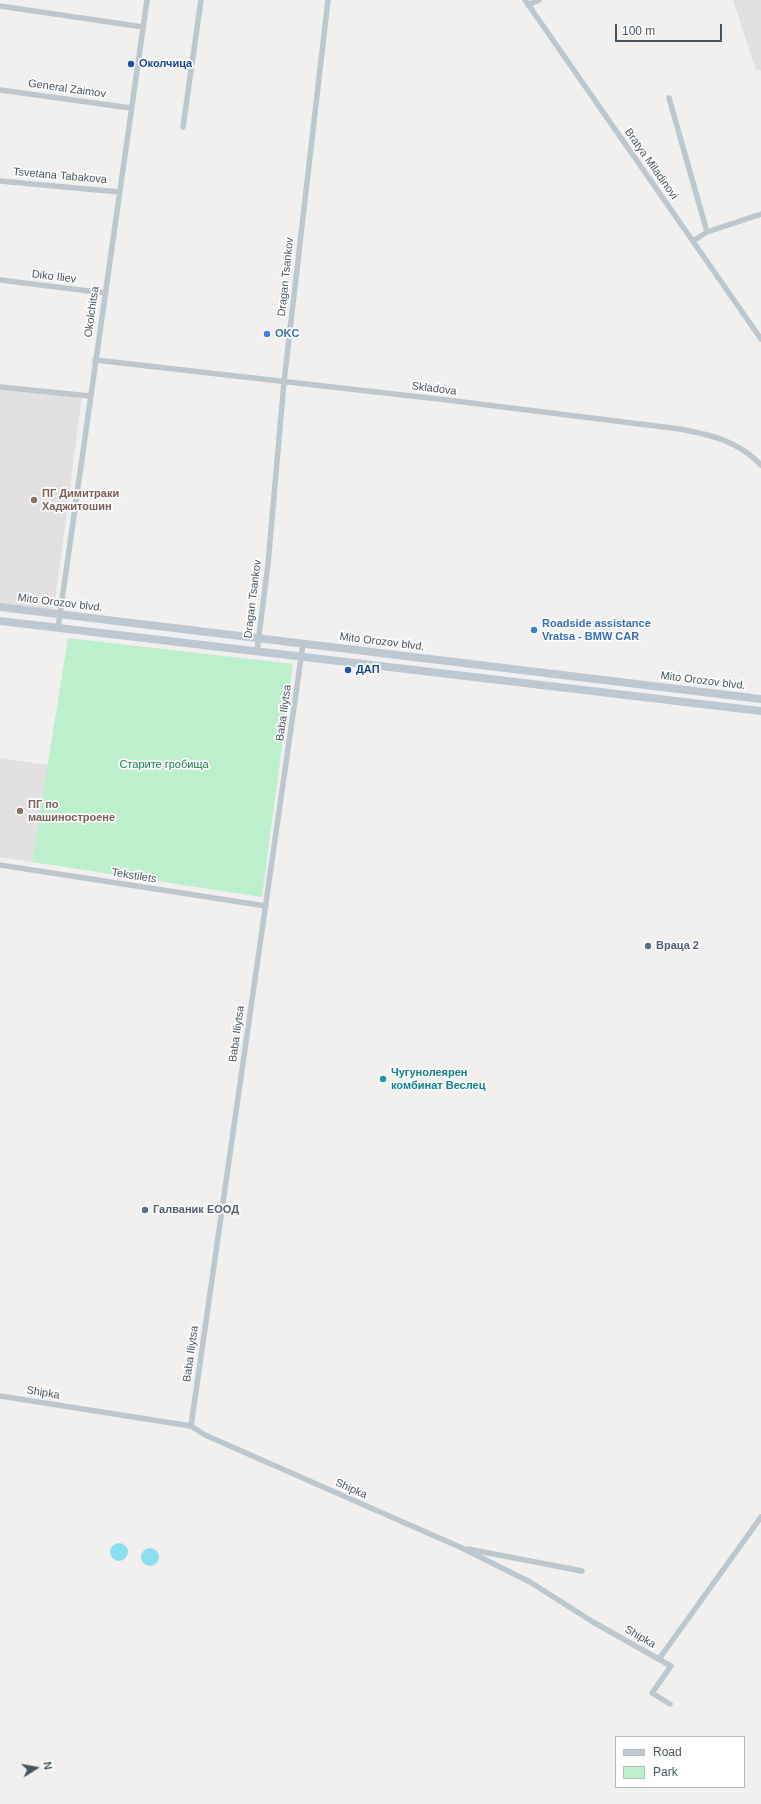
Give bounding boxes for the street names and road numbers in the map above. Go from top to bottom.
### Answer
street label: General Zaimov [27,77,107,101]
street label: Bratya Miladinovi [622,126,680,202]
street label: Tsvetana Tabakova [13,165,107,187]
street label: Dragan Tsankov [275,237,297,317]
street label: Diko Iliev [31,268,77,286]
street label: Okolchitsa [82,286,102,338]
street label: Skladova [411,380,457,398]
street label: Dragan Tsankov [242,559,264,639]
street label: Mito Orozov blvd. [17,591,103,615]
street label: Mito Orozov blvd. [339,630,425,654]
street label: Mito Orozov blvd. [660,669,746,693]
street label: Baba Iliytsa [274,684,294,742]
street label: Tekstilets [111,866,157,886]
street label: Baba Iliytsa [227,1005,247,1063]
street label: Baba Iliytsa [181,1325,201,1383]
street label: Shipka [25,1384,61,1402]
street label: Shipka [333,1476,369,1502]
street label: Shipka [622,1623,658,1651]

